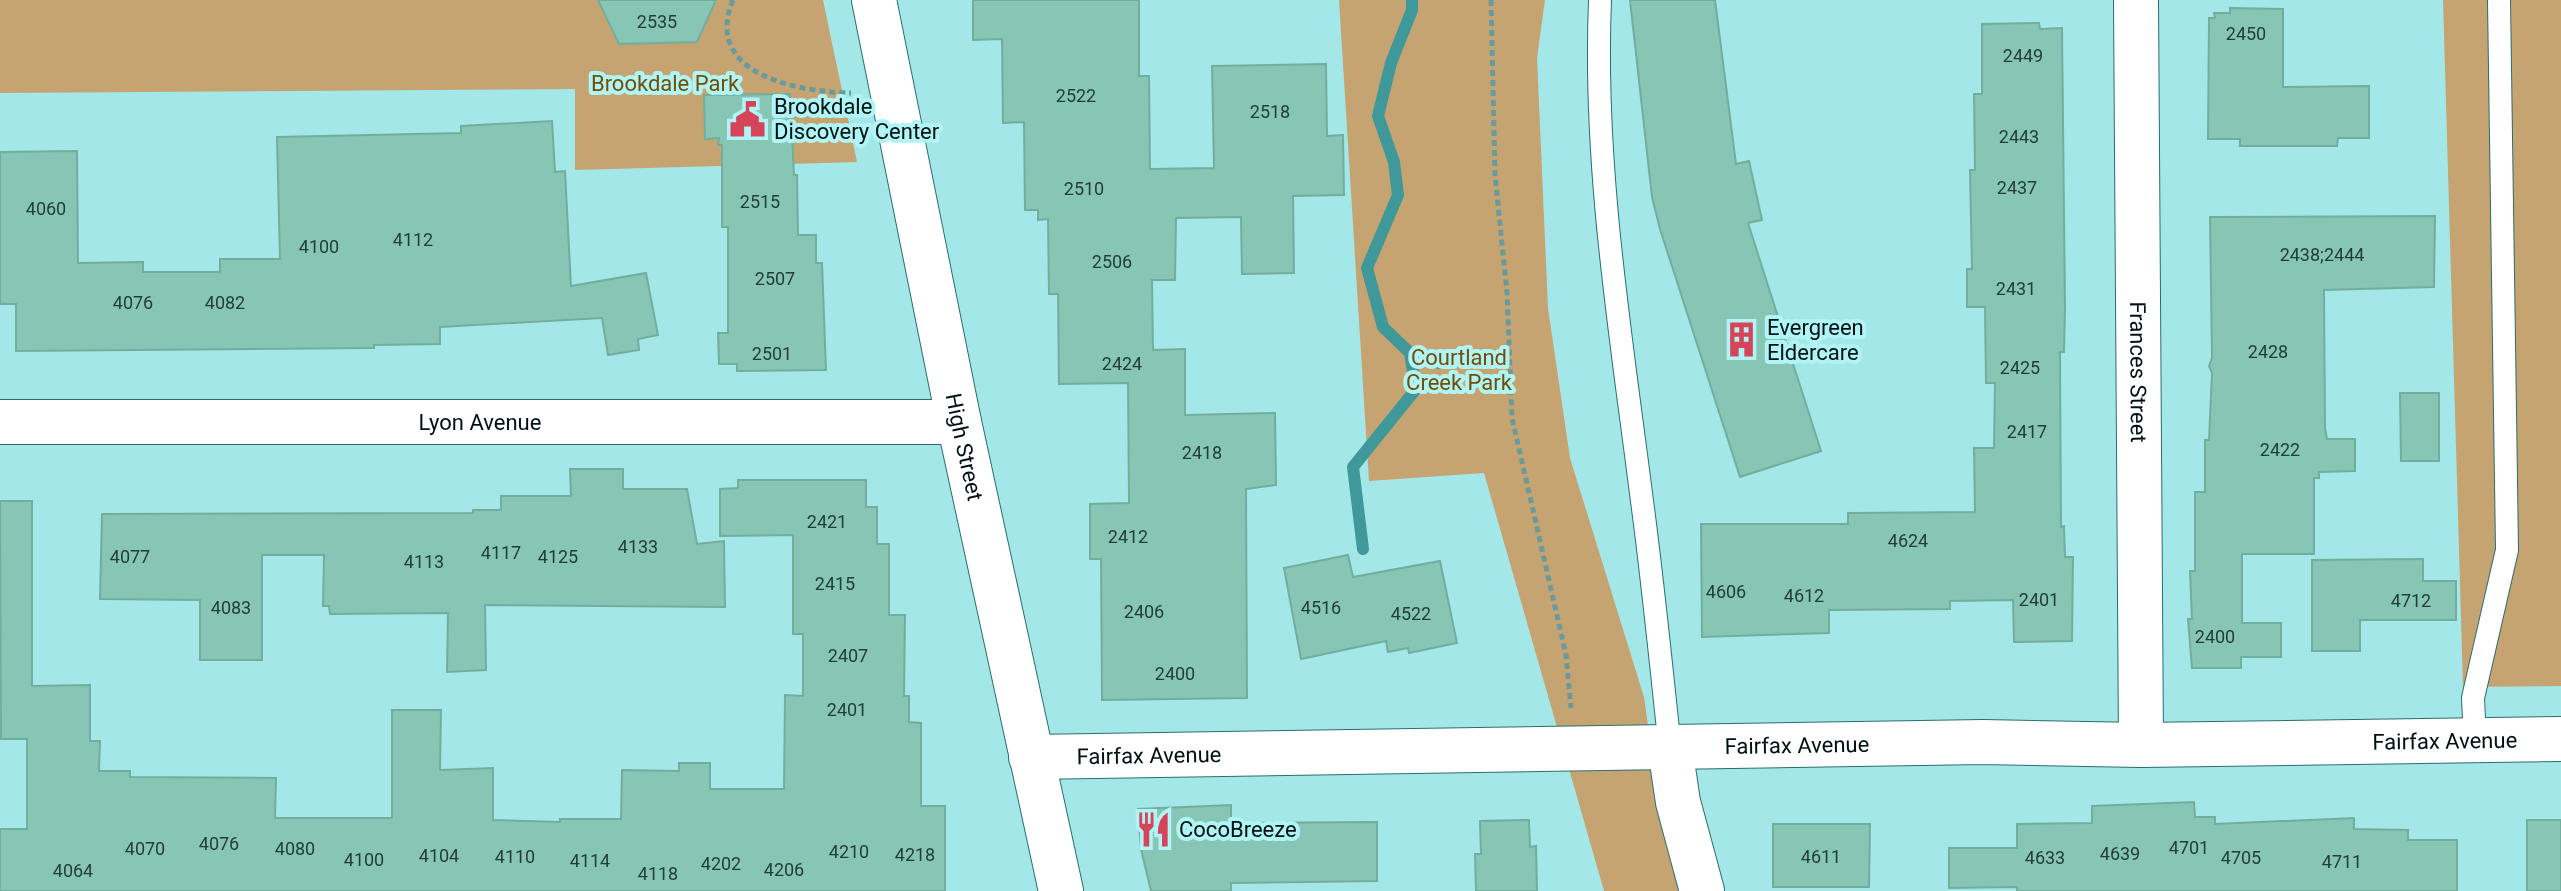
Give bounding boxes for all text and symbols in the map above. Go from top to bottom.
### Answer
house number: 2535 [637,11,677,32]
house number: 2450 [2226,23,2266,44]
house number: 2449 [2003,45,2043,66]
park label: Brookdale Park [591,71,740,96]
house number: 2522 [1056,85,1096,106]
place label: Brookdale Discovery Center [774,94,940,144]
public building icon: Brookdale Discovery Center [729,100,767,138]
house number: 2518 [1250,101,1290,122]
house number: 2443 [1999,126,2039,147]
house number: 2437 [1997,177,2037,198]
house number: 2510 [1064,178,1104,199]
house number: 2515 [740,191,780,212]
house number: 4060 [26,198,66,219]
house number: 4112 [393,229,433,250]
house number: 4100 [299,236,339,257]
house number: 2438;2444 [2280,244,2364,265]
house number: 2506 [1092,251,1132,272]
house number: 2507 [755,268,795,289]
house number: 2431 [1996,278,2036,299]
house number: 4076 [113,292,153,313]
house number: 4082 [205,292,245,313]
street label: Frances Street [2126,301,2151,443]
place label: Evergreen Eldercare [1767,315,1864,365]
building icon: Evergreen Eldercare [1722,321,1760,359]
house number: 2428 [2248,341,2288,362]
house number: 2501 [752,343,792,364]
park label: Courtland Creek Park [1406,345,1513,395]
house number: 2424 [1102,353,1142,374]
house number: 2425 [2000,357,2040,378]
street label: High Street [941,391,988,503]
street label: Lyon Avenue [419,410,541,435]
house number: 2417 [2007,421,2047,442]
house number: 2422 [2260,439,2300,460]
house number: 2418 [1182,442,1222,463]
house number: 2421 [807,511,847,532]
house number: 2412 [1108,526,1148,547]
house number: 4624 [1888,530,1928,551]
house number: 4133 [618,536,658,557]
house number: 4117 [481,542,521,563]
house number: 4077 [110,546,150,567]
house number: 4125 [538,546,578,567]
house number: 4113 [404,551,444,572]
house number: 2415 [815,573,855,594]
house number: 4606 [1706,581,1746,602]
house number: 4612 [1784,585,1824,606]
house number: 2401 [2019,589,2059,610]
house number: 4712 [2391,590,2431,611]
house number: 4083 [211,597,251,618]
house number: 4516 [1301,597,1341,618]
house number: 2406 [1124,601,1164,622]
house number: 4522 [1391,603,1431,624]
house number: 2400 [2195,626,2235,647]
house number: 2407 [828,645,868,666]
house number: 2400 [1155,663,1195,684]
house number: 2401 [827,699,867,720]
street label: Fairfax Avenue [2372,727,2517,754]
street label: Fairfax Avenue [1724,731,1869,759]
street label: Fairfax Avenue [1076,742,1222,769]
restaurant icon: CocoBreeze [1134,810,1172,848]
place label: CocoBreeze [1179,817,1297,842]
house number: 4076 [199,833,239,854]
house number: 4701 [2169,837,2209,858]
house number: 4070 [125,838,165,859]
house number: 4080 [275,838,315,859]
house number: 4210 [829,841,869,862]
house number: 4639 [2100,843,2140,864]
house number: 4218 [895,844,935,865]
house number: 4104 [419,845,459,866]
house number: 4110 [495,846,535,867]
house number: 4611 [1801,846,1841,867]
house number: 4633 [2025,847,2065,868]
house number: 4705 [2221,847,2261,868]
house number: 4100 [344,849,384,870]
house number: 4114 [570,850,610,871]
house number: 4711 [2322,851,2362,872]
house number: 4202 [701,853,741,874]
house number: 4206 [764,859,804,880]
house number: 4064 [53,860,93,881]
house number: 4118 [638,863,678,884]

